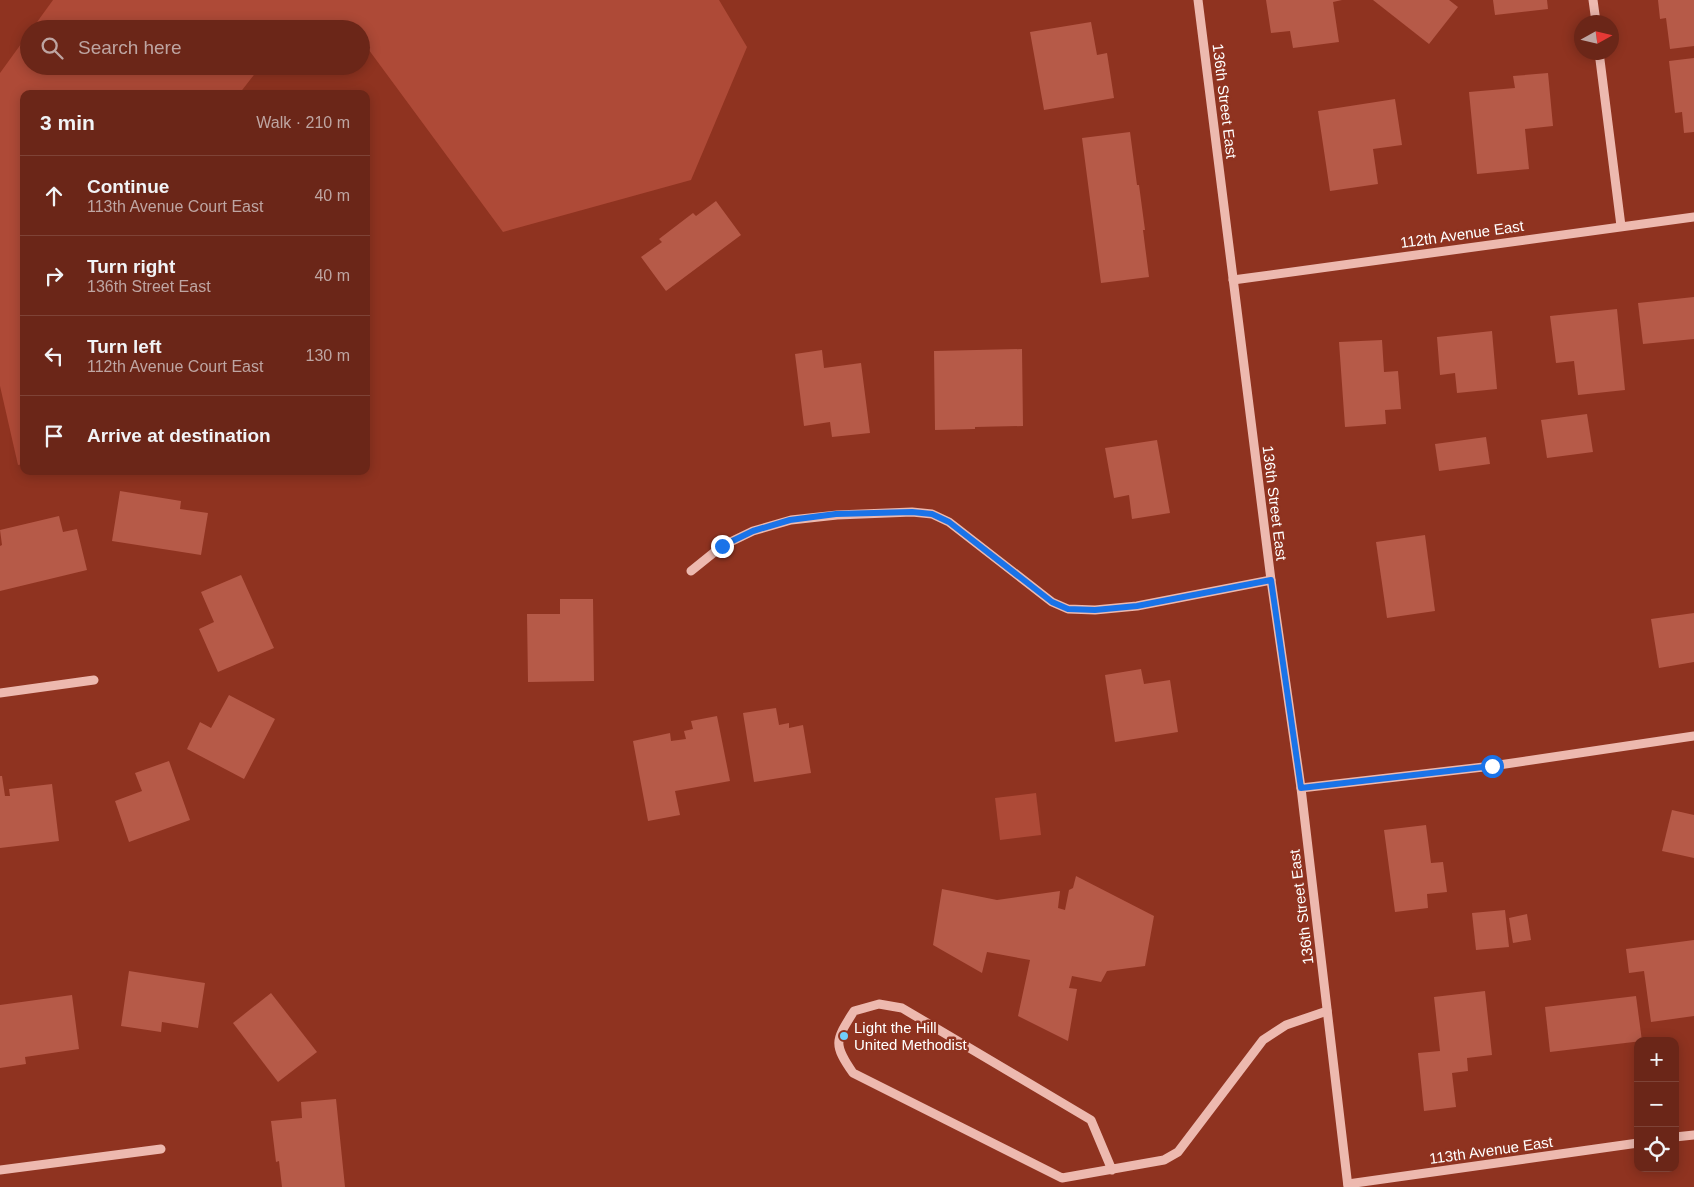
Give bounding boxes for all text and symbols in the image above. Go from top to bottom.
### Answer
north arrow [1574,15,1619,60]
search box [20,20,370,75]
icon: search [38,34,66,62]
text: Search here [78,37,182,58]
street label: 136th Street East [1210,42,1241,160]
text: 3 min [40,111,95,134]
text: Walk · 210 m [256,114,350,131]
text: Continue [87,176,169,197]
icon: ahead [40,182,68,210]
text: 40 m [314,187,350,204]
text: 113th Avenue Court East [87,198,263,215]
street label: 112th Avenue East [1399,217,1526,251]
text: Turn right [87,256,175,277]
icon: right [40,262,68,290]
text: 40 m [314,267,350,284]
text: 136th Street East [87,278,211,295]
text: Turn left [87,336,162,357]
icon: left [40,342,68,370]
text: 130 m [306,347,350,364]
text: 112th Avenue Court East [87,358,263,375]
icon: arrive [40,422,68,450]
text: Arrive at destination [87,425,271,446]
street label: 136th Street East [1260,444,1291,562]
route end [711,535,734,558]
route start [1481,755,1504,778]
street label: 136th Street East [1285,848,1316,966]
place label: Light the Hill United Methodist [854,1019,967,1053]
marker: Light the Hill United Methodist [838,1030,850,1042]
map controls [1634,1037,1679,1172]
button: + [1634,1037,1679,1082]
button: − [1634,1082,1679,1127]
button: locate [1634,1127,1679,1172]
street label: 113th Avenue East [1428,1133,1555,1167]

